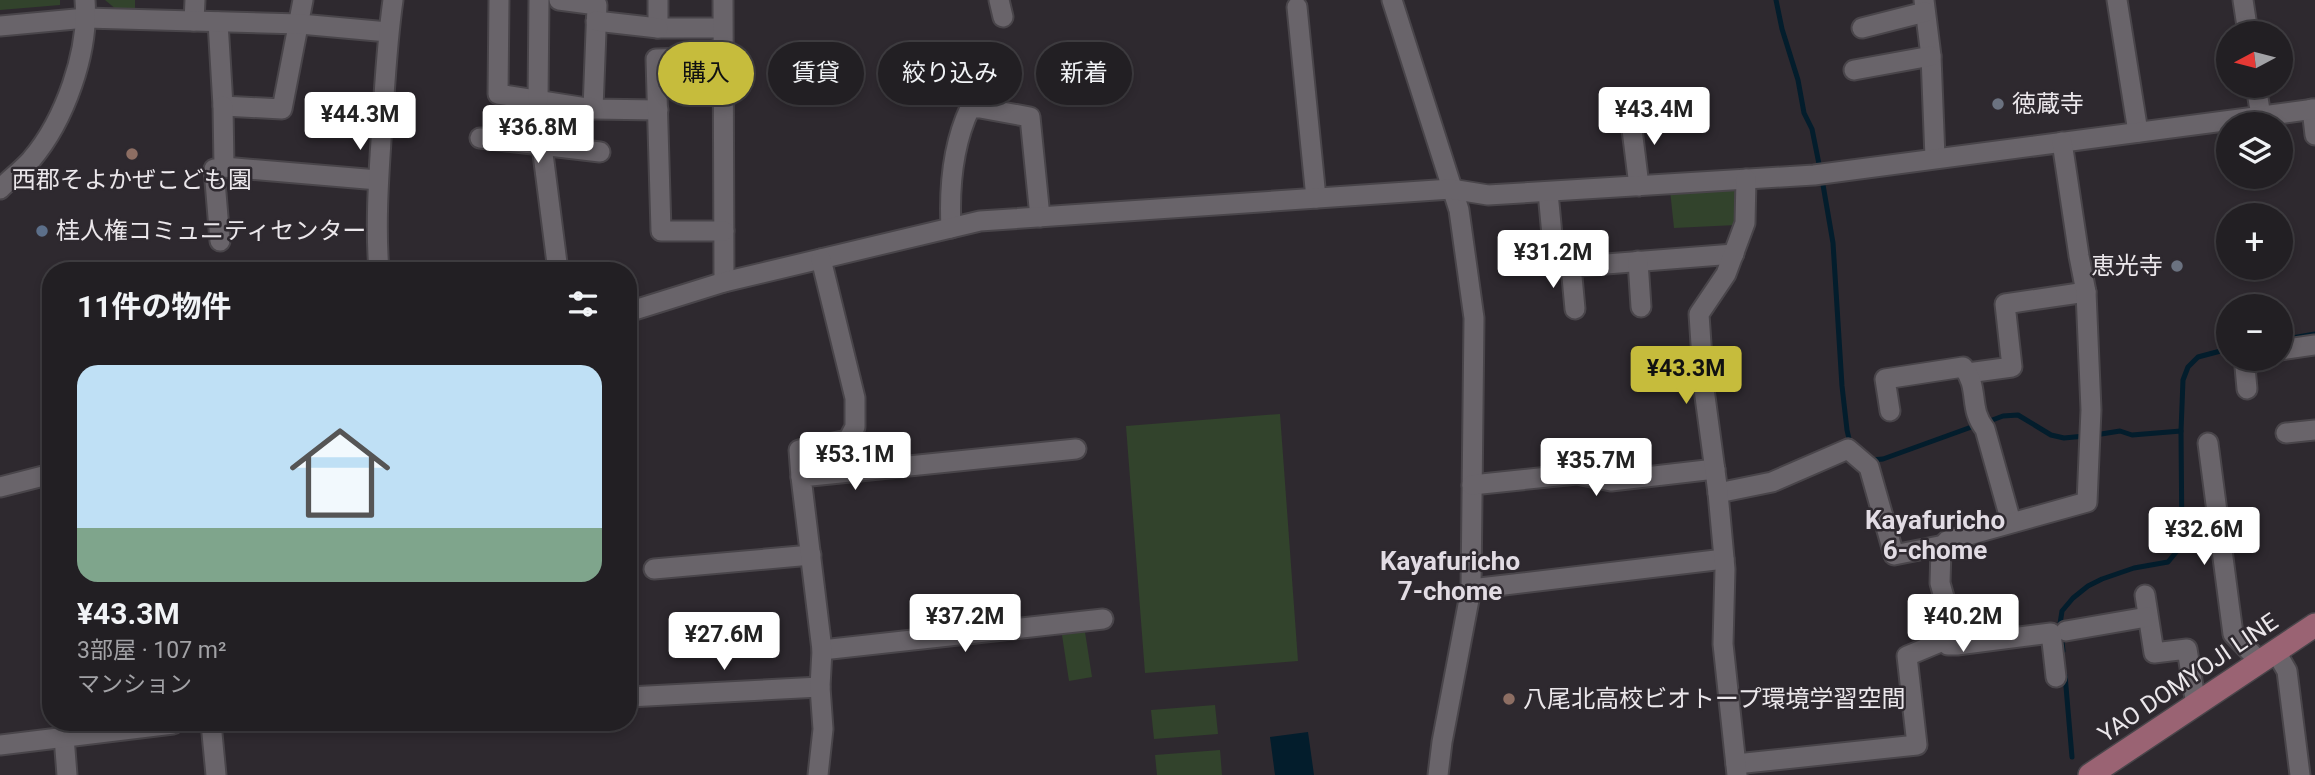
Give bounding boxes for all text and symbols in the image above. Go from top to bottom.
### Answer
north arrow [2216,21,2292,98]
map controls [2216,21,2293,371]
chip: 購入 [658,42,754,105]
chip: 賃貸 [768,42,864,105]
chip: 絞り込み [878,42,1022,105]
chip: 新着 [1036,42,1132,105]
pin: ¥43.4M [1597,88,1711,147]
place label: 徳蔵寺 [2012,90,2084,118]
pin: ¥44.3M [303,92,417,152]
text: ¥43.4M [1615,96,1693,123]
marker: 徳蔵寺 [1990,96,2006,112]
text: ¥44.3M [321,101,399,128]
pin: ¥36.8M [481,106,595,165]
button: layers [2216,112,2293,189]
text: ¥36.8M [499,114,577,141]
marker: 西郡そよかぜこども園 [124,146,140,162]
place label: 西郡そよかぜこども園 [12,166,252,194]
button: + [2216,203,2293,280]
place label: 桂人権コミュニティセンター [56,217,367,245]
marker: 桂人権コミュニティセンター [34,223,50,239]
pin: ¥31.2M [1496,230,1610,290]
text: ¥31.2M [1514,239,1592,266]
place label: 恵光寺 [2091,252,2163,280]
marker: 恵光寺 [2169,258,2185,274]
icon: filters [564,285,602,323]
text: 11件の物件 [77,289,231,324]
button: − [2216,294,2293,371]
pin: ¥43.3M [1629,346,1743,406]
text: ¥43.3M [1647,355,1725,382]
icon: home [277,410,403,536]
pin: ¥53.1M [798,433,912,492]
pin: ¥35.7M [1539,438,1653,498]
text: ¥53.1M [816,441,894,468]
text: ¥35.7M [1557,447,1635,474]
district label: Kayafuricho 6-chome [1865,505,2005,565]
pin: ¥32.6M [2147,508,2261,567]
text: ¥32.6M [2165,516,2243,543]
district label: Kayafuricho 7-chome [1380,546,1520,606]
pin: ¥37.2M [908,594,1022,654]
pin: ¥40.2M [1906,594,2020,654]
text: ¥43.3M [77,596,180,631]
text: ¥37.2M [926,603,1004,630]
text: ¥40.2M [1924,603,2002,630]
street label: YAO DOMYOJI LINE [2093,607,2283,749]
pin: ¥27.6M [667,612,781,672]
text: ¥27.6M [685,621,763,648]
text: 3部屋 · 107 m² [77,637,226,664]
text: マンション [77,671,192,698]
place label: 八尾北高校ビオトープ環境学習空間 [1523,685,1906,713]
marker: 八尾北高校ビオトープ環境学習空間 [1501,691,1517,707]

